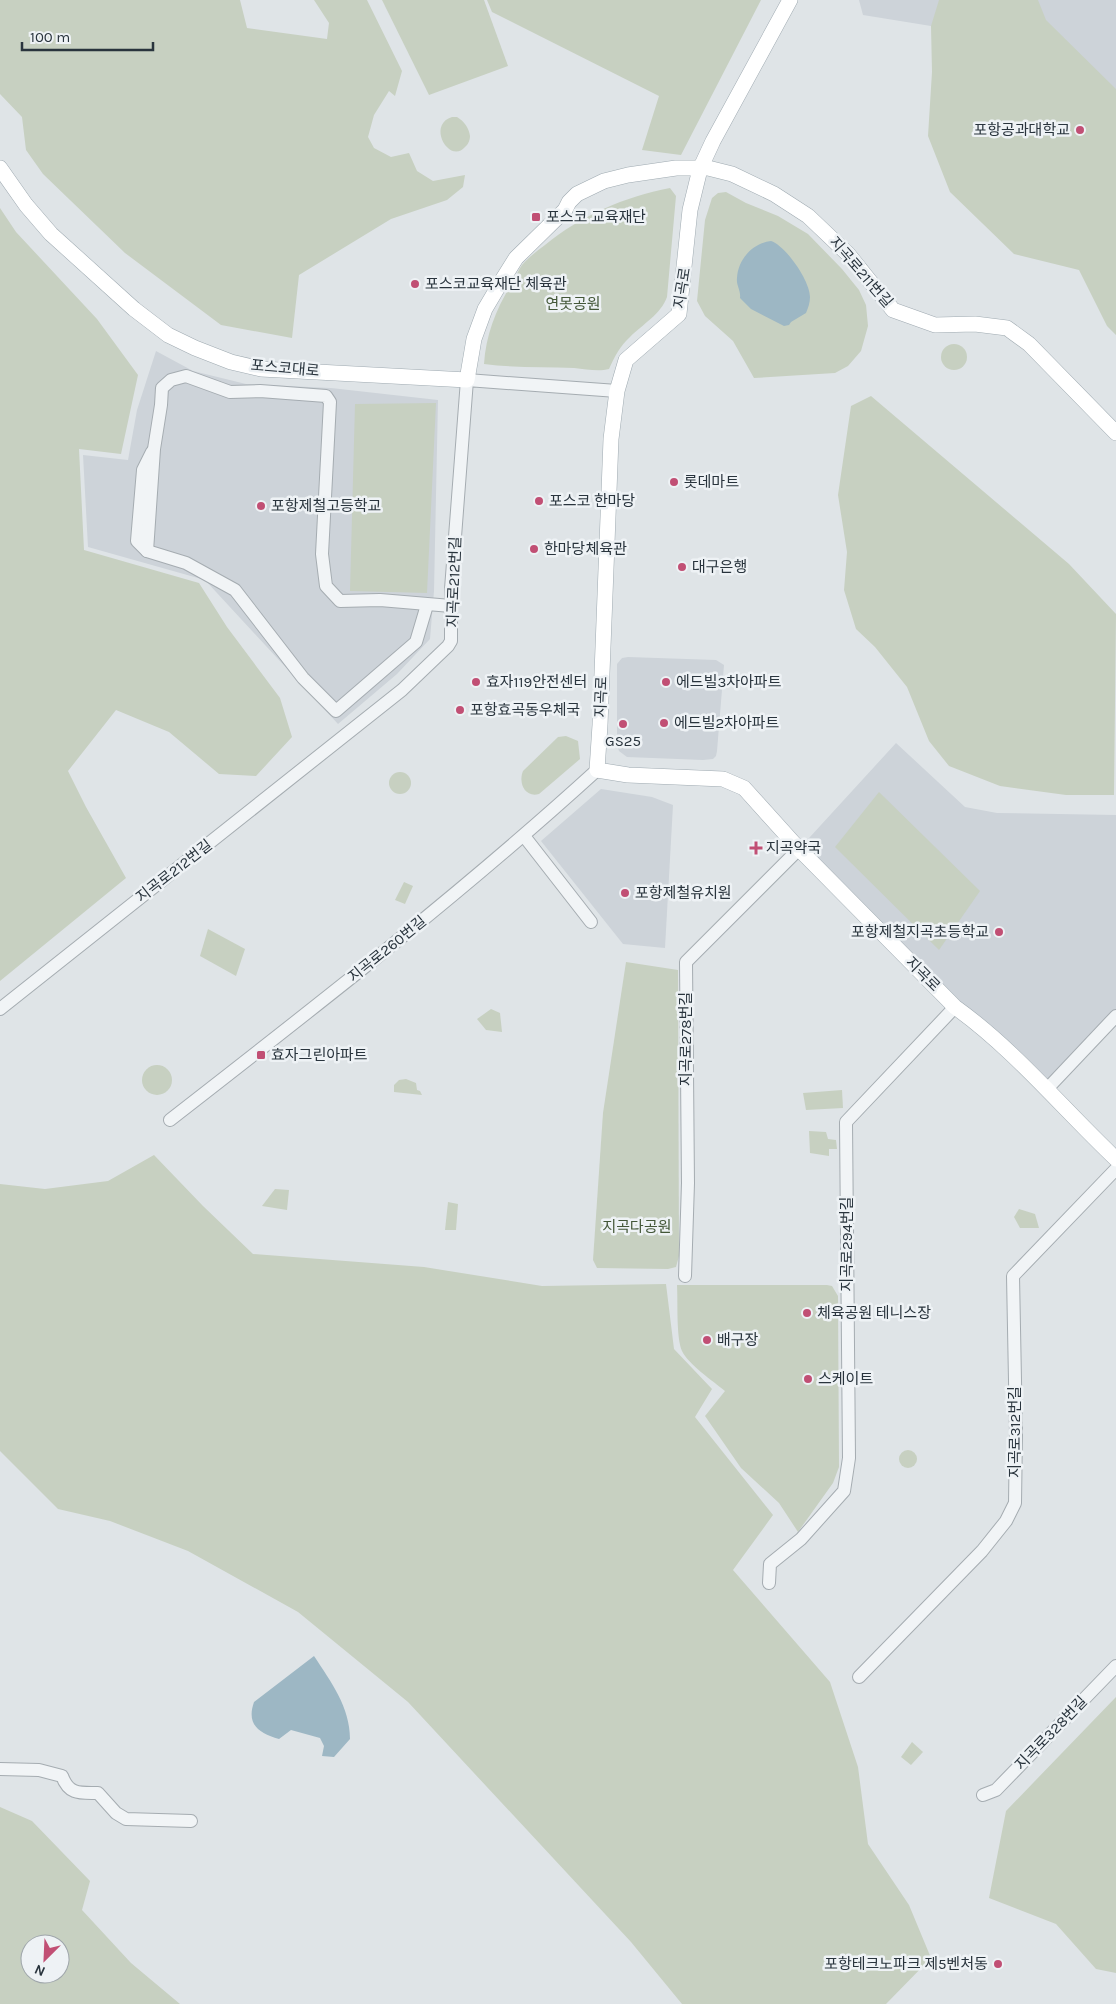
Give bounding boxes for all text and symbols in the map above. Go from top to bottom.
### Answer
scale bar [22,20,154,52]
text: 100 m [30,28,70,46]
place label: 포항공과대학교 [973,121,1070,139]
marker: 포항공과대학교 [1074,124,1086,136]
place label: 포스코 교육재단 [546,208,646,226]
marker: 포스코 교육재단 [530,211,542,223]
street label: 지곡로211번길 [825,233,897,311]
street label: 지곡로 [670,266,694,310]
place label: 포스코교육재단 체육관 [425,275,567,293]
marker: 포스코교육재단 체육관 [409,278,421,290]
park label: 연못공원 [545,295,601,313]
street label: 포스코대로 [250,356,320,380]
place label: 롯데마트 [684,473,739,491]
marker: 롯데마트 [668,476,680,488]
place label: 포스코 한마당 [549,492,636,510]
marker: 포스코 한마당 [533,495,545,507]
place label: 포항제철고등학교 [271,497,381,515]
marker: 포항제철고등학교 [255,500,267,512]
street label: 지곡로212번길 [443,536,465,628]
place label: 한마당체육관 [544,540,627,558]
marker: 한마당체육관 [528,543,540,555]
place label: 대구은행 [692,558,747,576]
marker: 대구은행 [676,561,688,573]
place label: 효자119안전센터 [486,673,587,691]
place label: 에드빌3차아파트 [676,673,782,691]
marker: 효자119안전센터 [470,676,482,688]
street label: 지곡로 [591,676,611,718]
marker: 에드빌3차아파트 [660,676,672,688]
place label: 포항효곡동우체국 [470,701,580,719]
marker: 포항효곡동우체국 [454,704,466,716]
place label: 에드빌2차아파트 [674,714,779,732]
marker: 에드빌2차아파트 [658,717,670,729]
marker: GS25 [617,718,629,730]
place label: GS25 [605,732,641,750]
street label: 지곡로212번길 [132,836,216,906]
place label: 지곡약국 [766,839,821,857]
marker: 지곡약국 [750,842,762,854]
place label: 포항제철유치원 [635,884,732,902]
marker: 포항제철유치원 [619,887,631,899]
street label: 지곡로260번길 [344,912,430,986]
place label: 포항제철지곡초등학교 [851,923,989,941]
marker: 포항제철지곡초등학교 [993,926,1005,938]
street label: 지곡로 [902,953,944,995]
street label: 지곡로278번길 [677,992,695,1086]
place label: 효자그린아파트 [271,1046,368,1064]
marker: 효자그린아파트 [255,1049,267,1061]
street label: 지곡로294번길 [838,1197,856,1291]
park label: 지곡다공원 [602,1218,672,1236]
place label: 체육공원 테니스장 [817,1304,931,1322]
marker: 체육공원 테니스장 [801,1307,813,1319]
place label: 배구장 [717,1331,759,1349]
marker: 배구장 [701,1334,713,1346]
place label: 스케이트 [818,1370,873,1388]
marker: 스케이트 [802,1373,814,1385]
street label: 지곡로312번길 [1006,1386,1024,1478]
street label: 지곡로328번길 [1011,1692,1091,1774]
north arrow [20,1934,70,1984]
place label: 포항테크노파크 제5벤처동 [824,1955,988,1973]
marker: 포항테크노파크 제5벤처동 [992,1958,1004,1970]
text: N [32,1961,48,1980]

